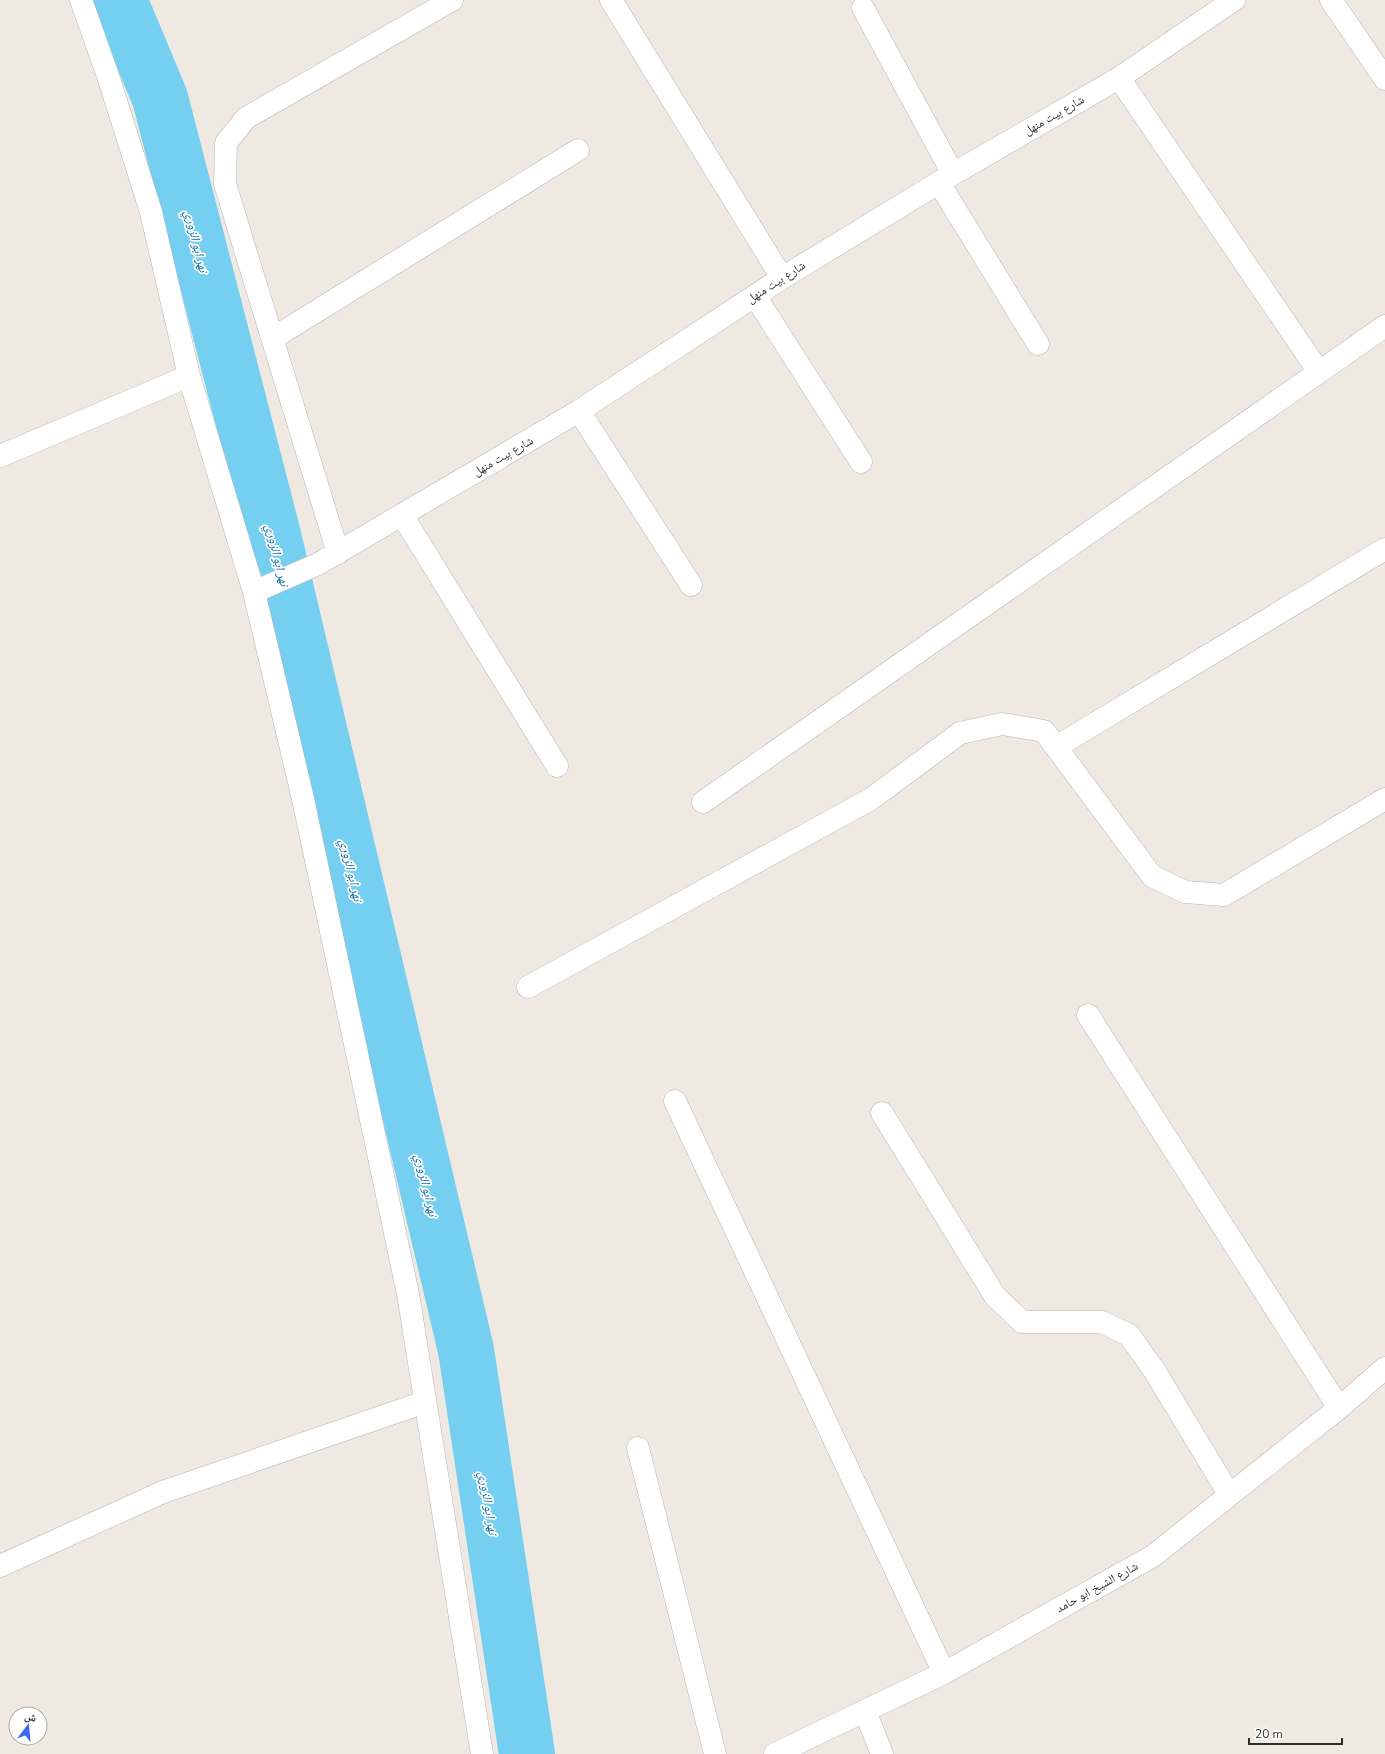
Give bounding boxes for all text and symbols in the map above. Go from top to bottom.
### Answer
street label: شارع بيت منهل [1021,91,1087,139]
water label: نهر ابو الزوري [178,208,213,277]
street label: شارع بيت منهل [744,257,809,307]
street label: شارع بيت منهل [470,432,536,480]
water label: نهر ابو الزوري [259,522,294,591]
water label: نهر ابو الزوري [334,837,367,906]
water label: نهر ابو الزوري [409,1152,442,1221]
water label: نهر ابو الزوري [473,1470,502,1538]
street label: شارع الشيخ ابو حامد [1053,1558,1141,1616]
north arrow [8,1706,48,1746]
text: ش [23,1708,39,1726]
scale bar [1249,1720,1342,1746]
text: 20 m [1255,1726,1283,1742]

